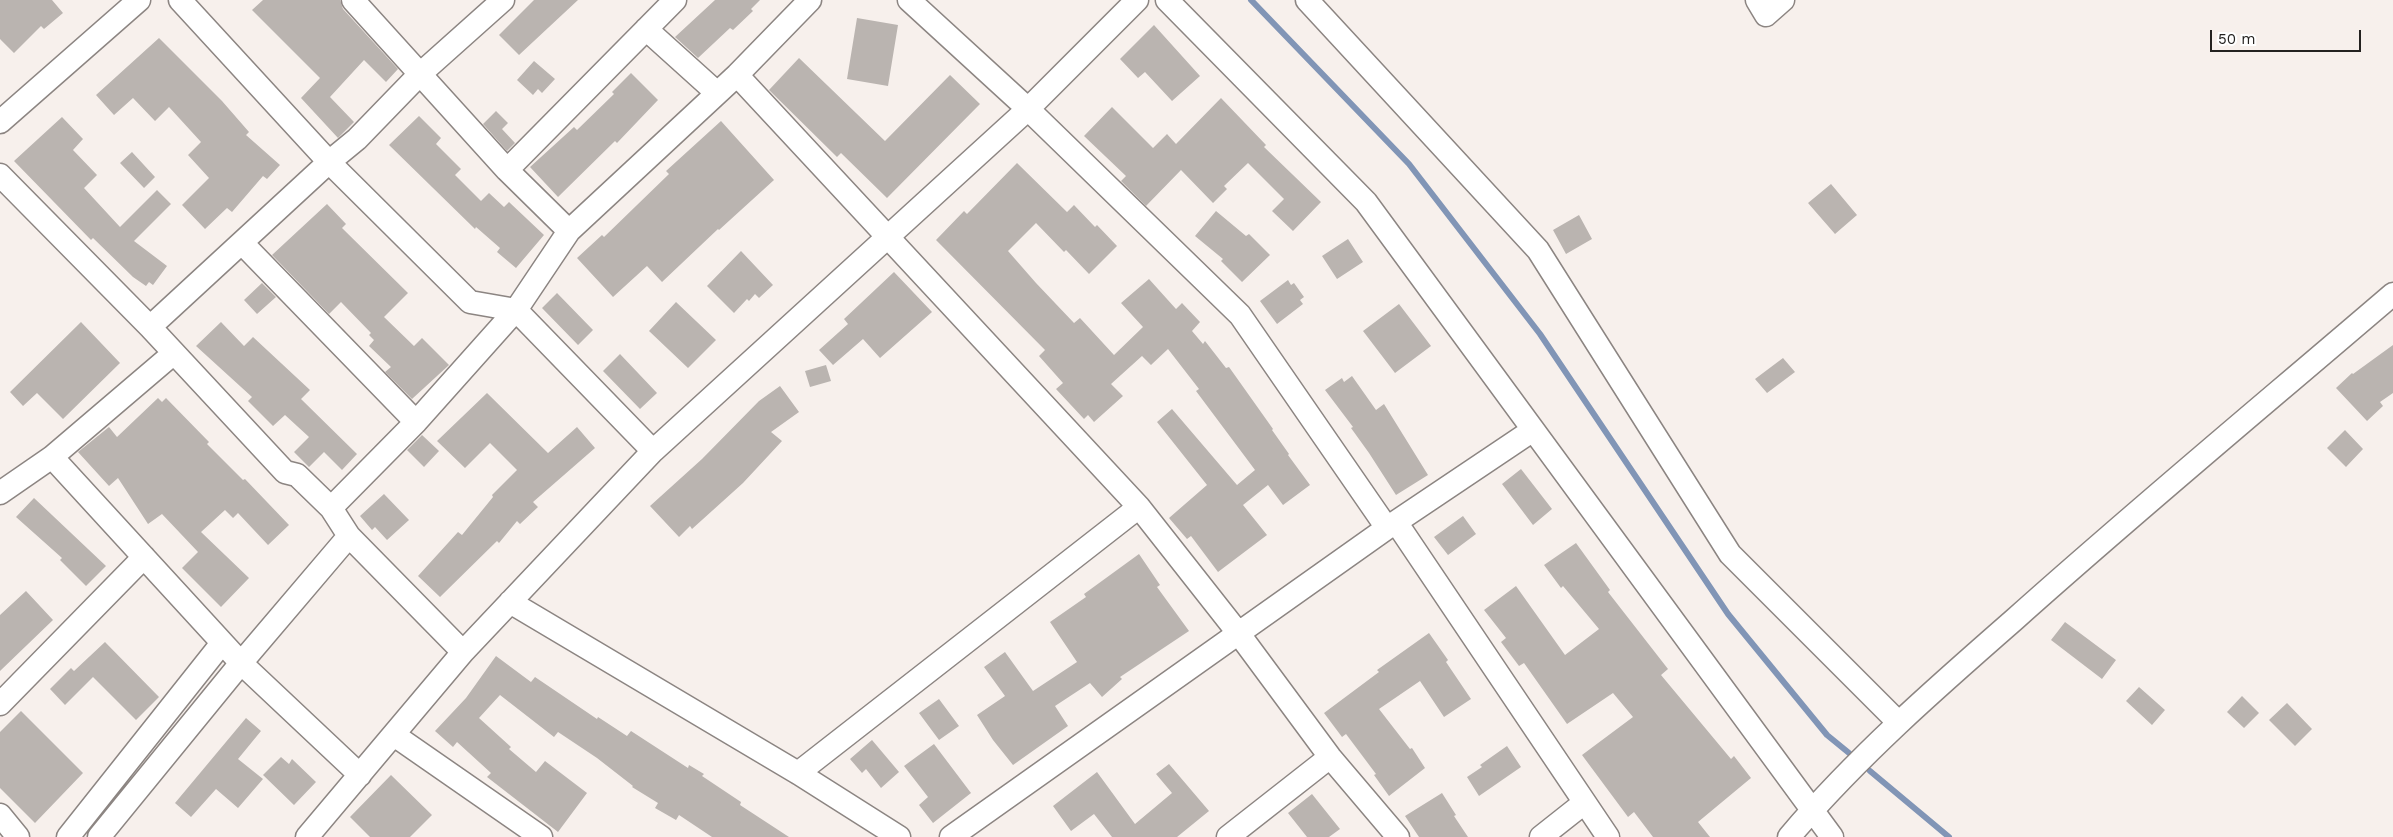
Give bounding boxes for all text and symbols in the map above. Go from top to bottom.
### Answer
scale bar [2213,20,2364,52]
text: 50 m [2218,30,2255,48]

